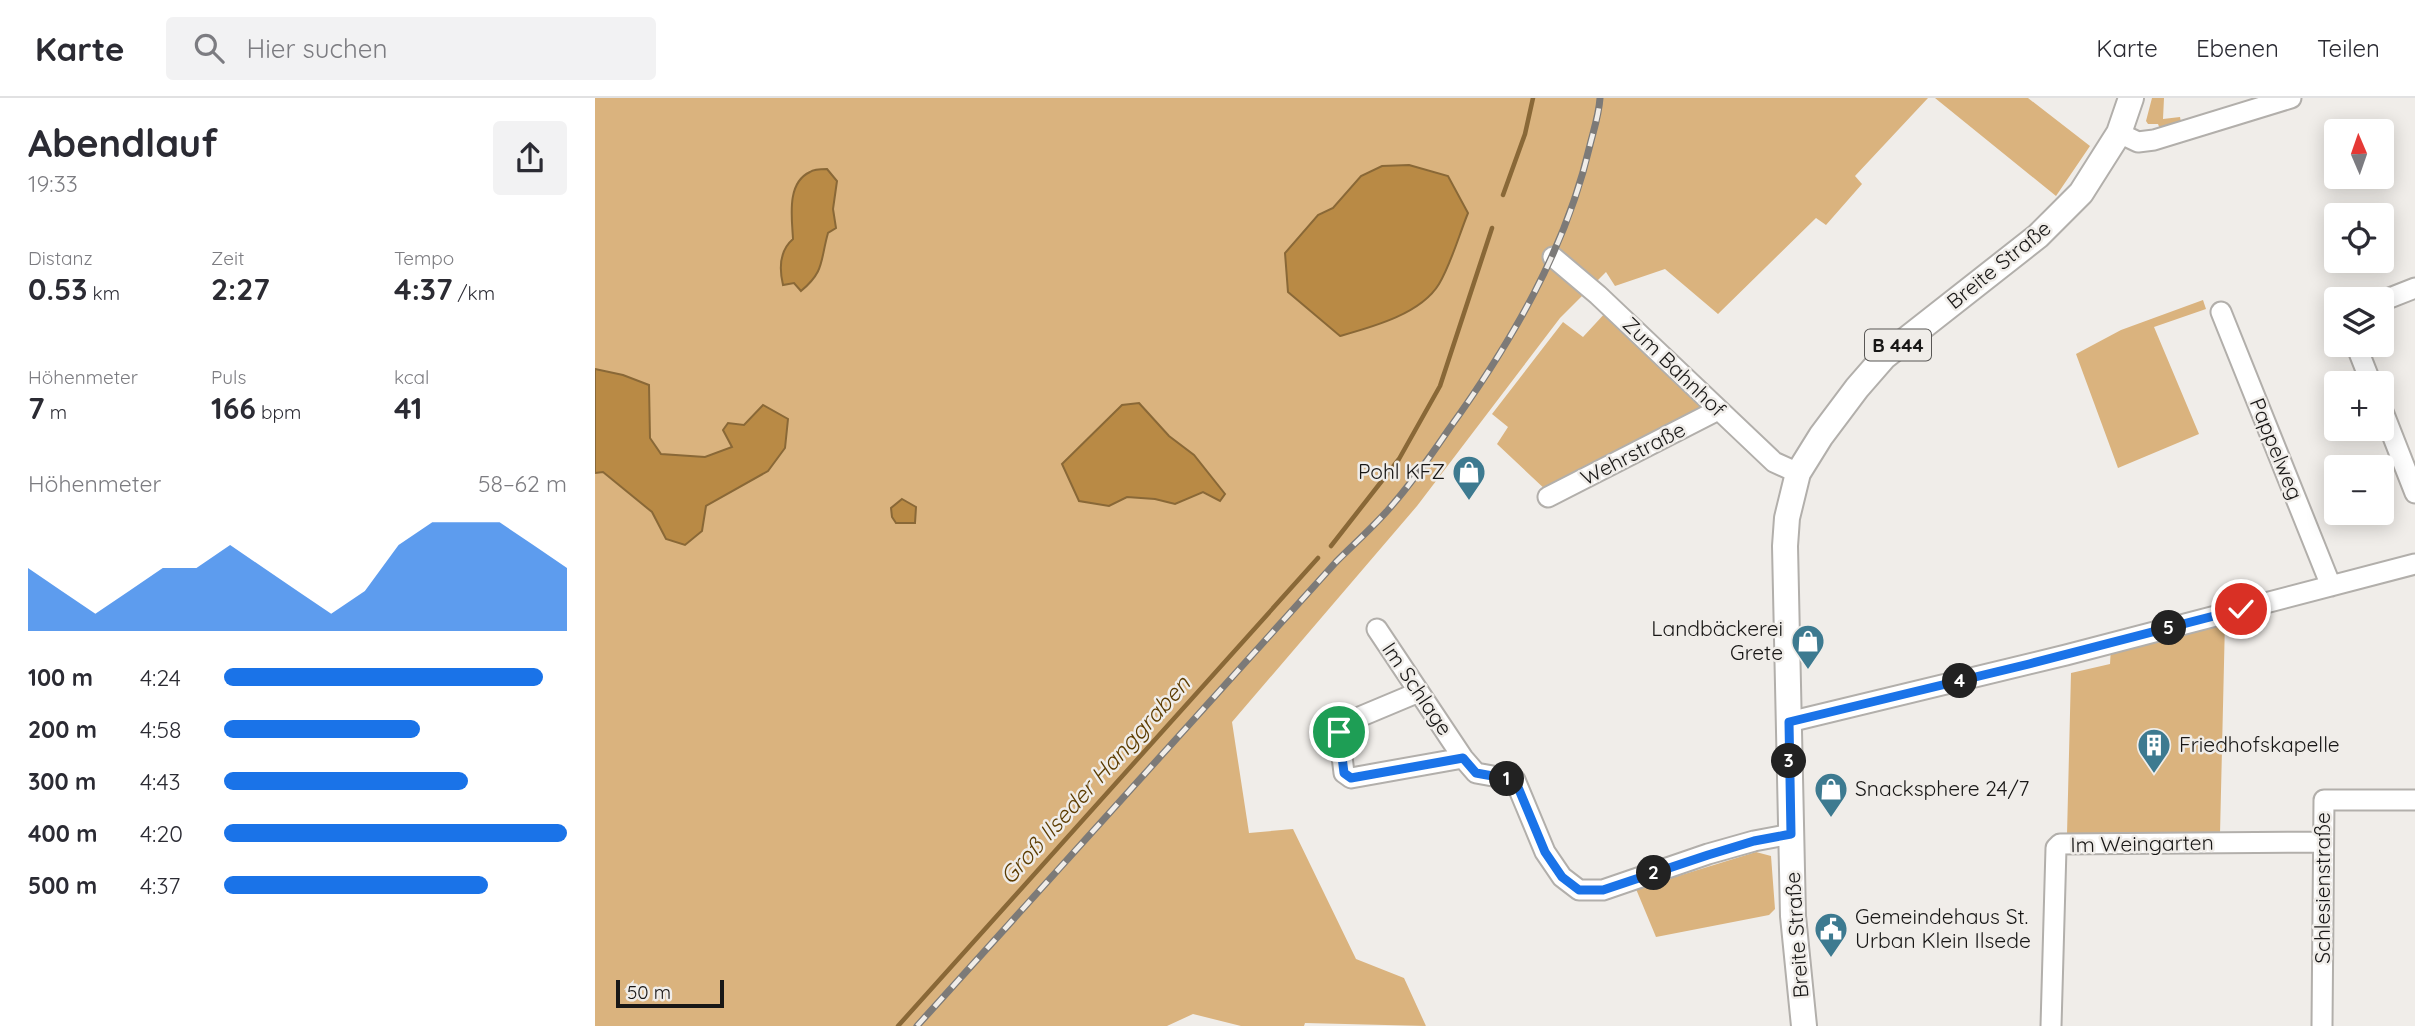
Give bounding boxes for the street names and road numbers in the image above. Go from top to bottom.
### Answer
street label: Breite Straße [1941,214,2056,314]
street label: Zum Bahnhof [1618,311,1732,422]
road number: B 444 [1865,330,1931,360]
street label: Pappelweg [2245,394,2309,503]
street label: Wehrstraße [1576,416,1689,491]
street label: Im Schlage [1377,637,1458,740]
street label: Schlesienstraße [2309,812,2335,964]
street label: Im Weingarten [2070,829,2214,857]
street label: Breite Straße [1779,871,1813,999]

